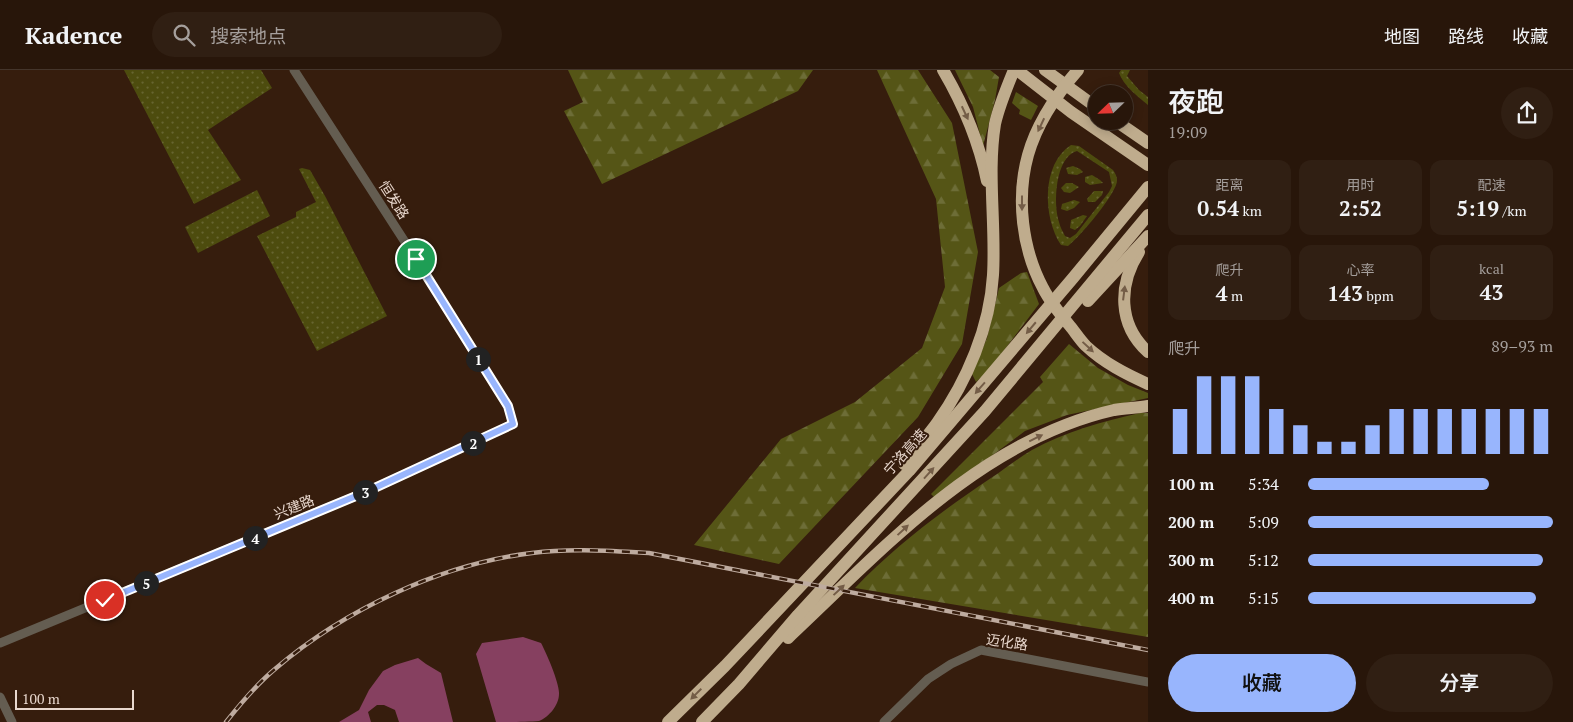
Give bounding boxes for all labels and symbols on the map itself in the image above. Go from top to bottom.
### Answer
north arrow [1088,85,1132,130]
one-way arrow [961,106,969,120]
one-way arrow [1036,118,1044,132]
street label: 恒发路 [375,177,414,223]
one-way arrow [1018,195,1026,211]
pin [395,238,437,280]
one-way arrow [1120,285,1128,301]
one-way arrow [1026,321,1037,334]
one-way arrow [1082,341,1094,353]
pin: 1 [466,346,490,372]
one-way arrow [975,381,986,394]
street label: 宁洛高速 [879,425,930,479]
pin: 2 [460,430,486,456]
one-way arrow [1029,434,1044,442]
one-way arrow [924,467,935,480]
pin: 3 [352,480,378,504]
street label: 兴建路 [271,490,317,523]
one-way arrow [897,524,909,536]
pin: 4 [242,526,268,550]
pin: 5 [134,570,158,596]
pin [84,579,126,621]
one-way arrow [833,584,845,596]
street label: 迈化路 [985,629,1029,654]
scale bar [15,687,134,710]
one-way arrow [691,688,703,700]

